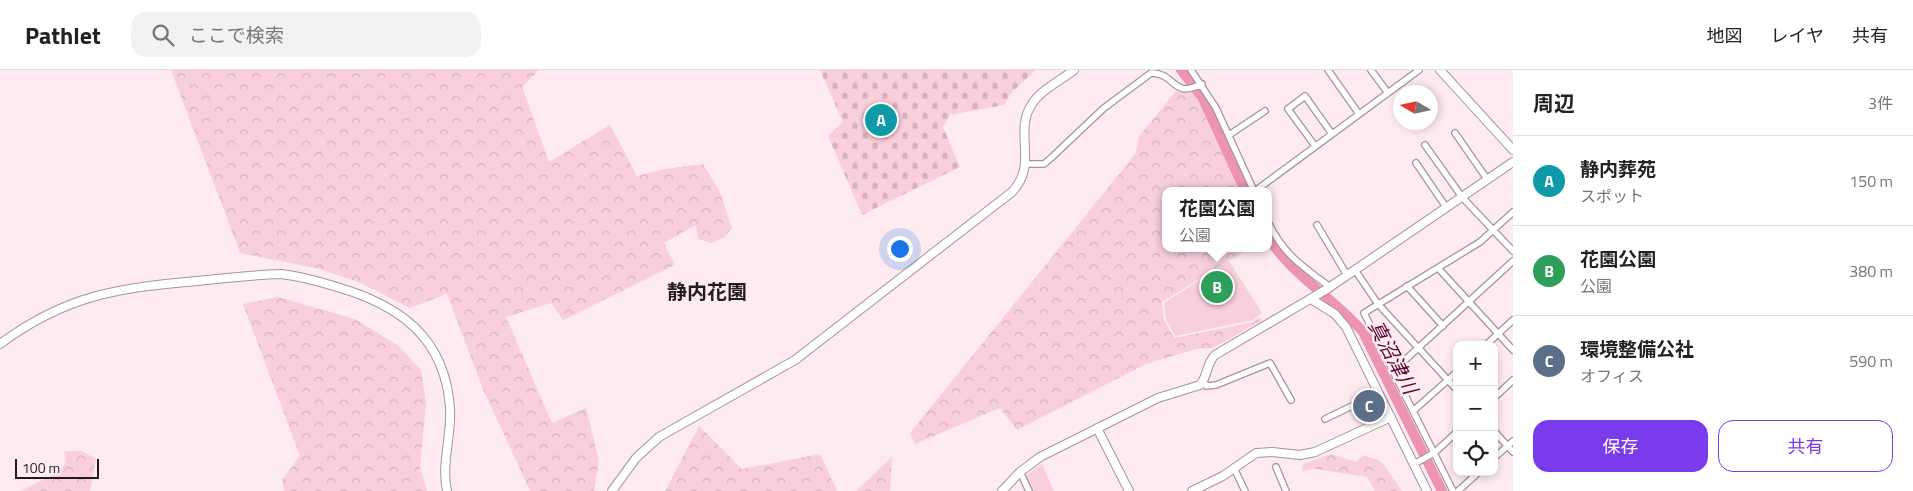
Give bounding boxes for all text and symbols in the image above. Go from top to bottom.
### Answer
search box [131,12,481,57]
text: Pathlet [25,17,101,53]
text: ここで検索 [189,20,284,49]
icon: search [149,21,177,49]
text: 地図 [1707,22,1743,49]
text: レイヤ [1771,22,1824,49]
text: 共有 [1852,22,1888,49]
north arrow [1393,85,1438,130]
text: 周辺 [1533,87,1575,119]
text: 3件 [1868,91,1893,115]
pin: A [865,101,897,139]
text: 静内葬苑 [1580,154,1656,183]
text: A [1544,169,1554,193]
text: 150 m [1849,169,1893,193]
text: スポット [1580,184,1644,208]
popup [1162,187,1272,252]
text: 花園公園 [1179,193,1255,222]
text: 公園 [1179,223,1211,247]
your location [887,236,913,262]
text: 花園公園 [1580,244,1656,273]
text: B [1544,259,1554,283]
text: 380 m [1849,259,1893,283]
pin: B [1201,268,1233,306]
text: 公園 [1580,274,1612,298]
district label: 静内花園 [667,276,747,307]
water label: 真沼津川 [1361,314,1427,401]
text: 環境整備公社 [1580,334,1694,363]
map controls [1453,341,1498,476]
button: + [1453,341,1498,386]
text: C [1545,349,1553,373]
text: 590 m [1849,349,1893,373]
text: オフィス [1580,364,1644,388]
button: − [1453,386,1498,431]
pin: C [1353,387,1385,425]
button: 保存 [1533,420,1708,472]
button: 共有 [1718,420,1893,472]
button: locate [1453,431,1498,476]
scale bar [15,456,99,479]
text: 100 m [22,457,60,478]

